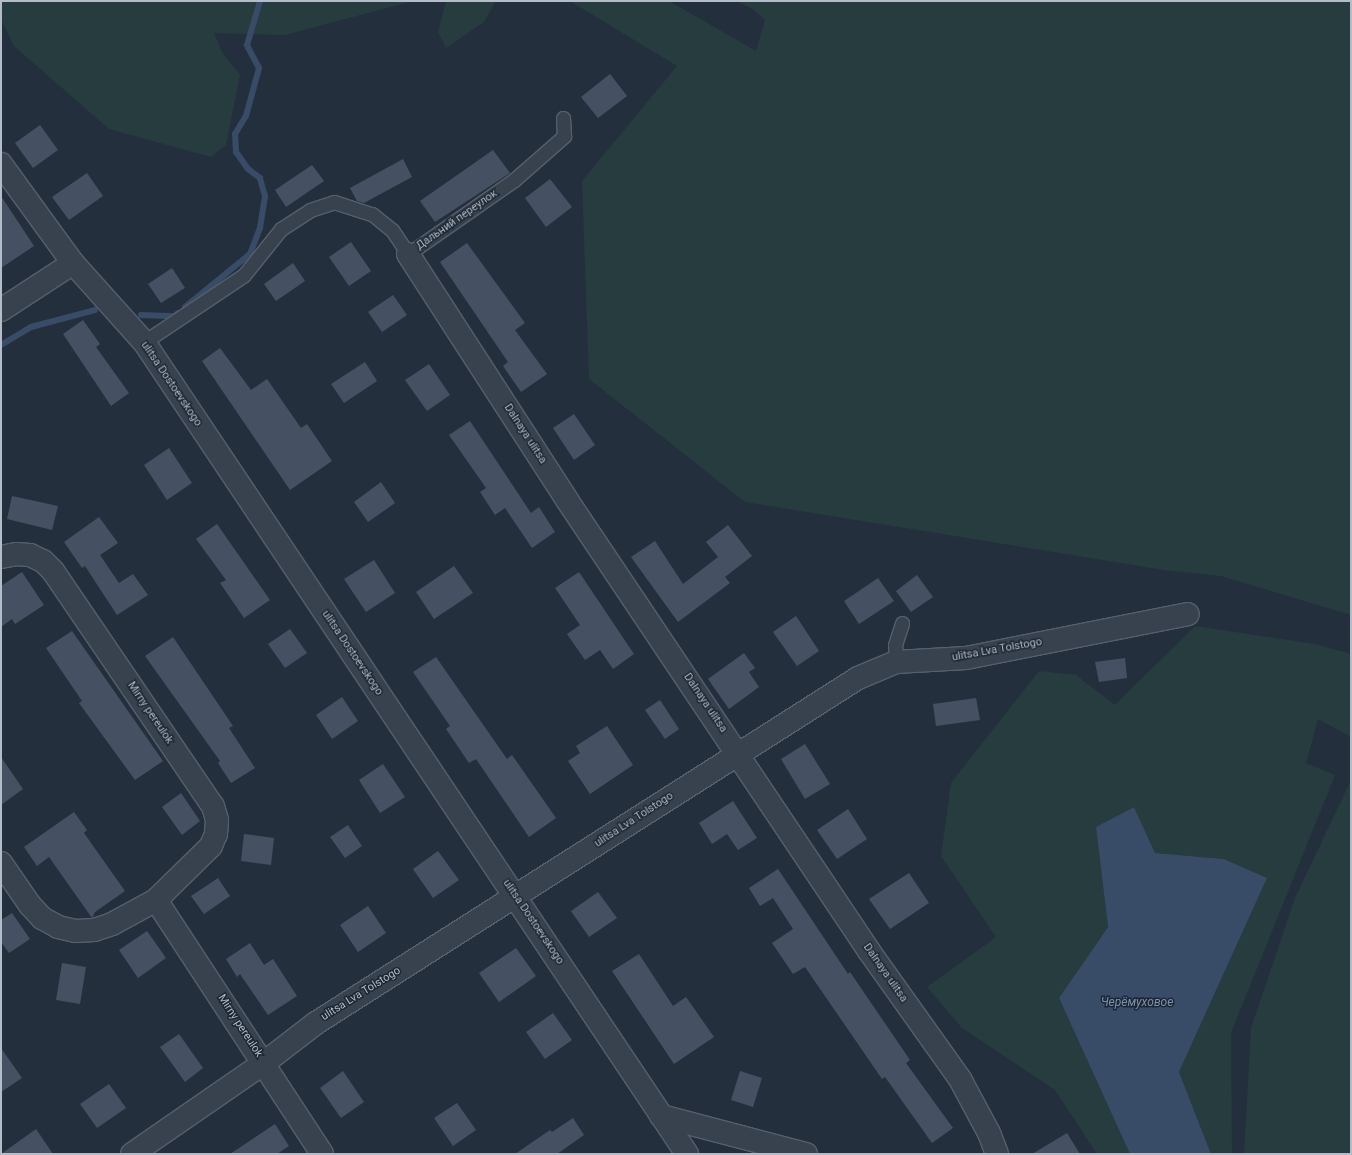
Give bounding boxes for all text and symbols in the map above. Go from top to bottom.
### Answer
street label: Дальний переулок [414,187,500,253]
street label: ulitsa Dostoevskogo [138,339,204,429]
street label: Dalnaya ulitsa [501,402,549,466]
street label: ulitsa Dostoevskogo [319,608,385,698]
street label: ulitsa Lva Tolstogo [951,636,1043,664]
street label: Dalnaya ulitsa [680,671,730,735]
street label: Mirny pereulok [124,679,176,747]
street label: ulitsa Lva Tolstogo [592,790,676,850]
street label: ulitsa Dostoevskogo [500,877,566,967]
street label: Dalnaya ulitsa [860,941,910,1005]
street label: ulitsa Lva Tolstogo [319,964,403,1024]
street label: Mirny pereulok [215,992,265,1060]
water label: Черёмуховое [1101,996,1173,1010]

